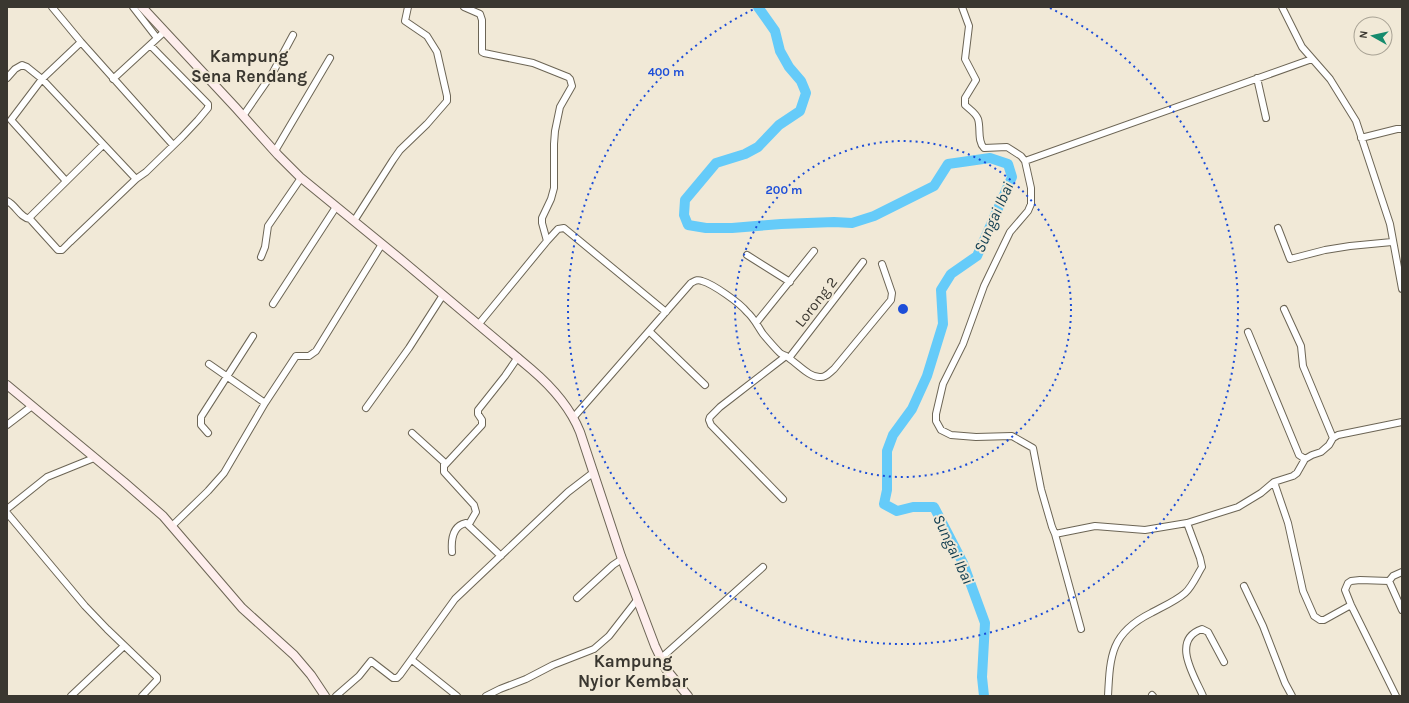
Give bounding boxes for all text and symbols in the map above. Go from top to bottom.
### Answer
north arrow [1353,16,1393,56]
text: N [1357,30,1371,39]
district label: Kampung Sena Rendang [191,46,307,86]
text: 400 m [648,65,684,79]
water label: Sungai Ibai [970,179,1017,255]
text: 200 m [766,183,802,197]
street label: Lorong 2 [791,273,841,331]
centre of rings [896,302,910,316]
water label: Sungai Ibai [929,511,978,587]
district label: Kampung Nyior Kembar [578,651,688,691]

